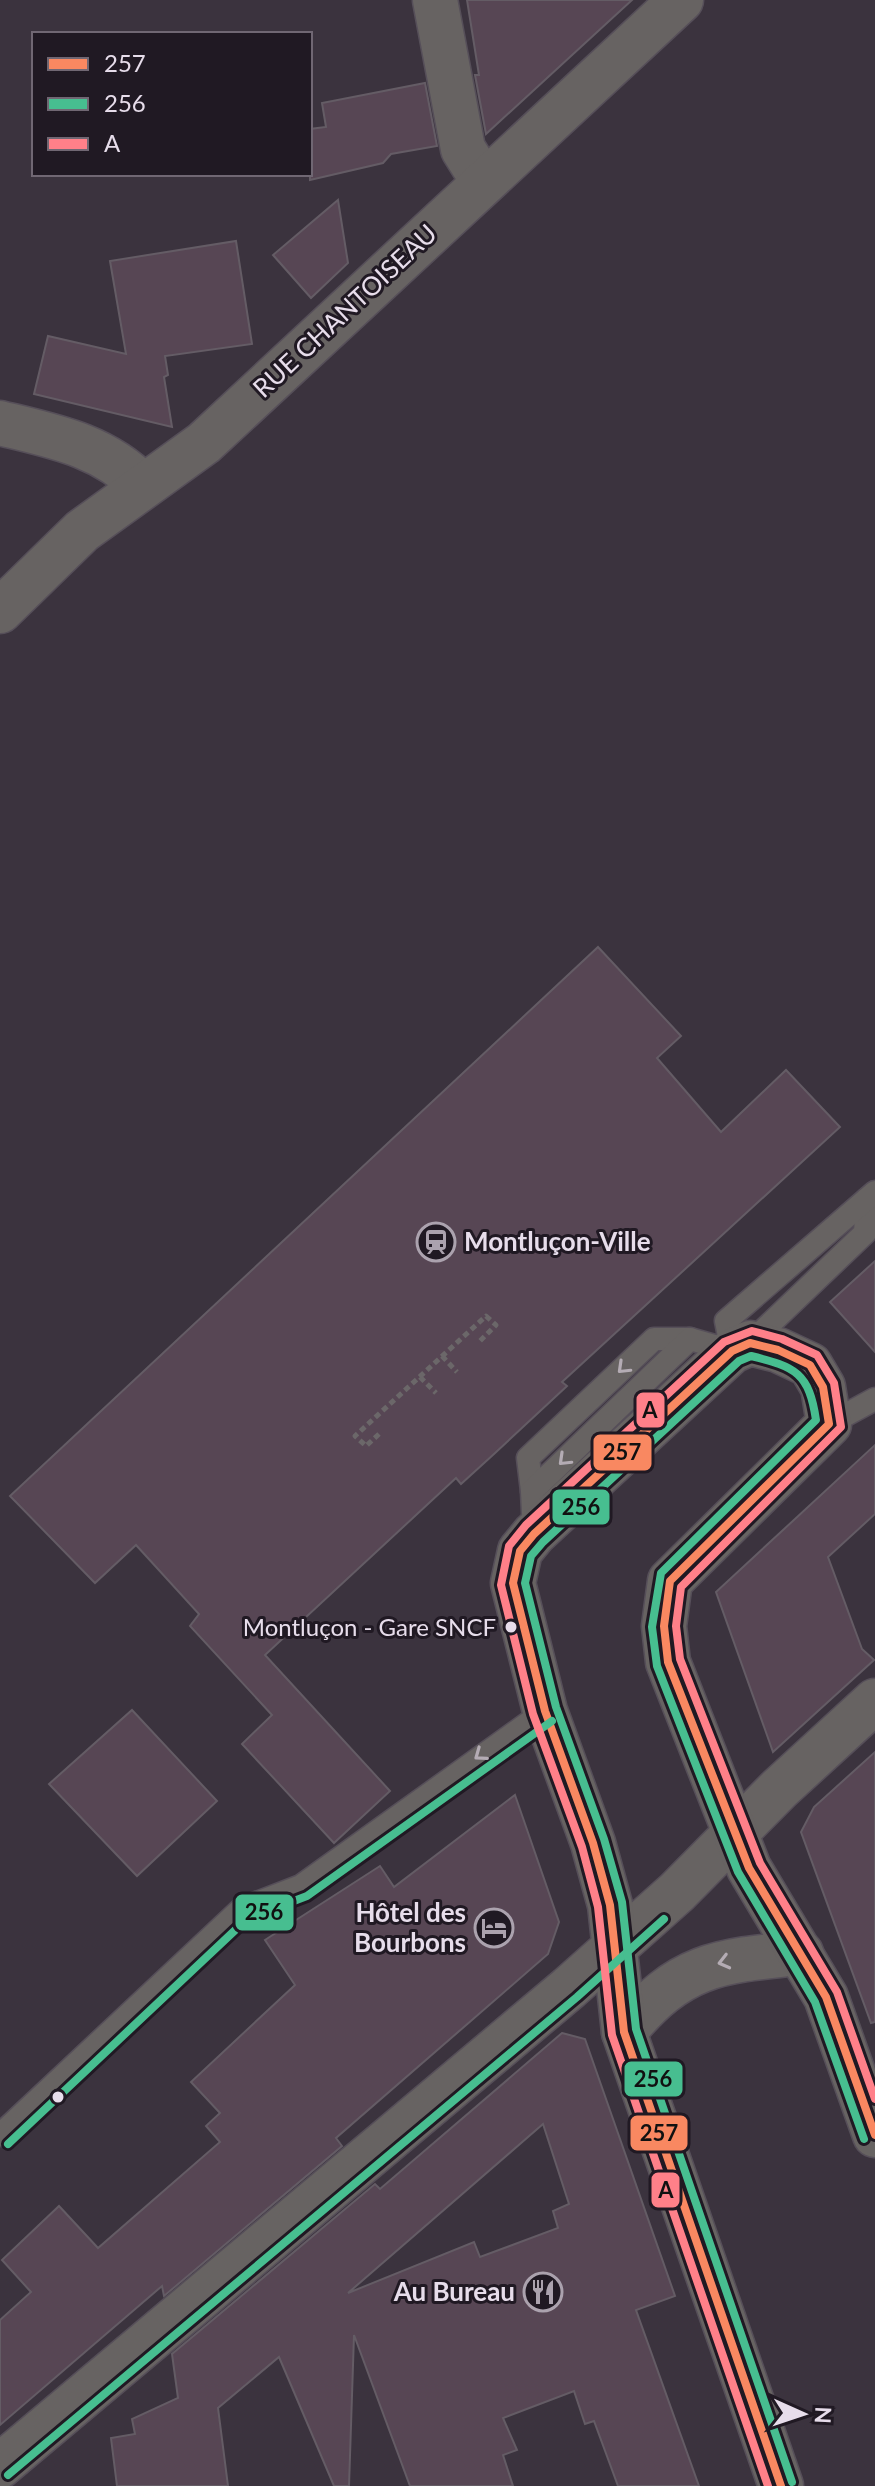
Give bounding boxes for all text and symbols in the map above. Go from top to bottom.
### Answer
legend [32,32,312,176]
text: 257 [104,48,146,77]
text: 256 [104,88,146,117]
text: A [104,128,121,157]
street label: RUE CHANTOISEAU [246,217,443,404]
station icon: Montluçon-Ville [415,1221,457,1263]
place label: Montluçon-Ville [464,1225,651,1257]
one-way arrow [618,1359,633,1373]
line badge: A [635,1391,666,1429]
text: A [641,1396,658,1423]
line badge: 257 [592,1433,653,1472]
text: 257 [603,1438,641,1465]
one-way arrow [559,1451,574,1465]
line badge: 256 [551,1488,611,1526]
text: 256 [562,1493,600,1520]
place label: Montluçon - Gare SNCF [243,1612,496,1641]
marker: Montluçon - Gare SNCF [503,1619,519,1635]
one-way arrow [475,1745,489,1759]
line badge: 256 [234,1893,295,1932]
place label: Hôtel des Bourbons [354,1896,466,1958]
text: 256 [245,1898,283,1925]
hotel icon: Hôtel des Bourbons [473,1907,515,1949]
one-way arrow [717,1953,731,1970]
line badge: 256 [623,2060,684,2098]
text: 256 [634,2065,672,2092]
unlabelled marker [50,2089,66,2105]
line badge: 257 [629,2114,689,2152]
text: 257 [640,2119,678,2146]
line badge: A [650,2171,681,2209]
text: A [657,2176,674,2203]
restaurant icon: Au Bureau [522,2271,564,2313]
place label: Au Bureau [393,2275,515,2307]
north arrow [763,2374,843,2454]
text: N [810,2406,837,2424]

